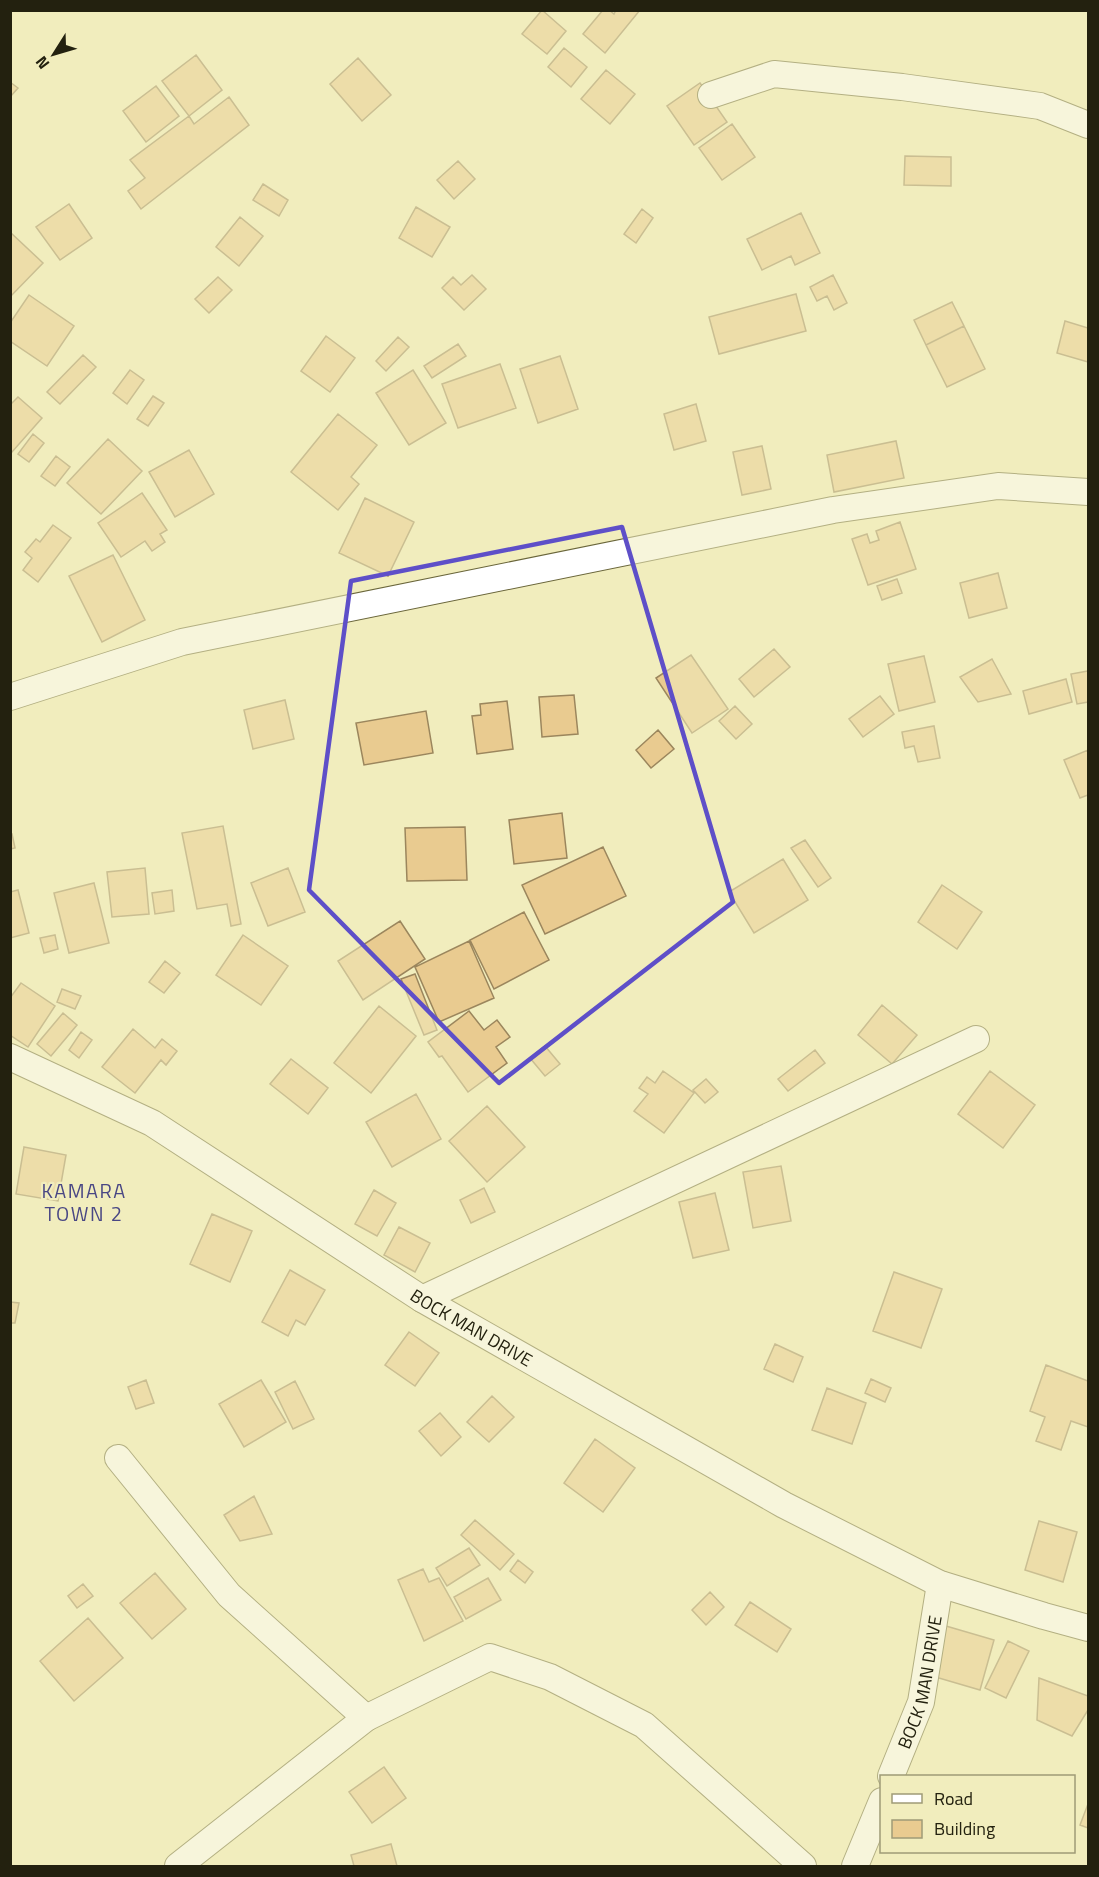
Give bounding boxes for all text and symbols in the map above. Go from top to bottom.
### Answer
north arrow [24,24,84,84]
text: N [29,51,55,75]
district label: KAMARA TOWN 2 [41,1175,127,1229]
street label: BOCK MAN DRIVE [405,1282,538,1373]
street label: BOCK MAN DRIVE [890,1613,948,1753]
legend [880,1775,1075,1853]
text: Road [934,1785,973,1812]
text: Building [934,1815,995,1842]

